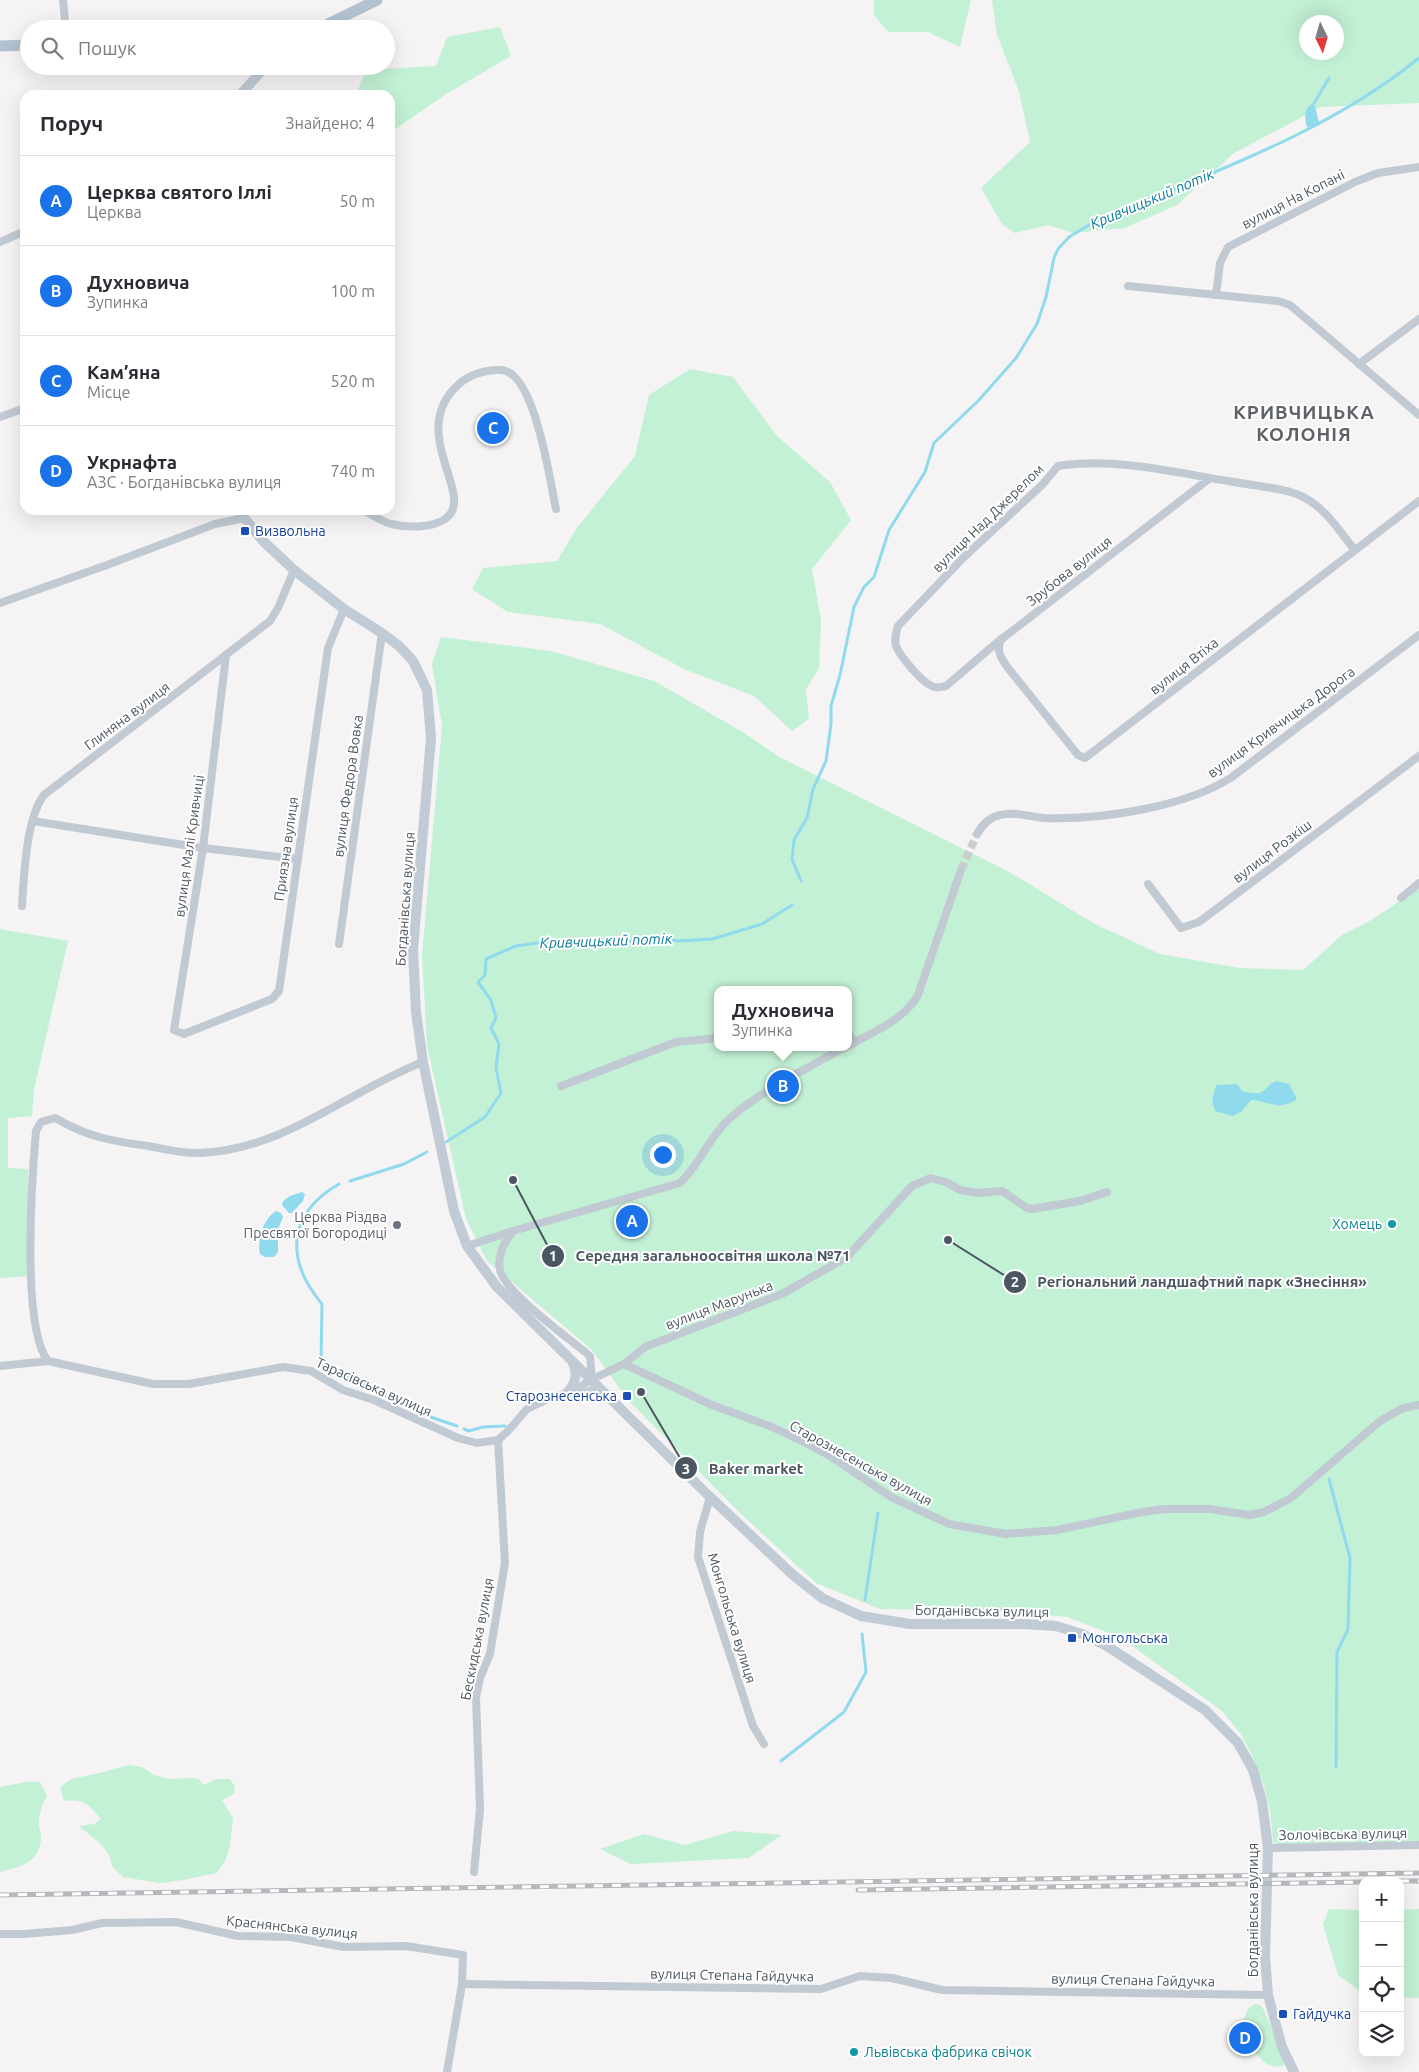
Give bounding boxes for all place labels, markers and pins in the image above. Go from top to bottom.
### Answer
pin: C [477,409,509,447]
place label: Визвольна [255,523,326,539]
marker: Визвольна [239,525,251,537]
pin: B [767,1067,799,1105]
pin: A [616,1202,648,1240]
place label: Церква Різдва Пресвятої Богородиці [244,1209,387,1241]
place label: Хомець [1332,1216,1382,1232]
marker: Хомець [1386,1218,1398,1230]
marker: Церква Різдва Пресвятої Богородиці [391,1219,403,1231]
callout: Середня загальноосвітня школа №71 [541,1241,860,1271]
callout: Регіональний ландшафтний парк «Знесіння» [1003,1267,1377,1297]
place label: Старознесенська [506,1388,617,1404]
marker: Старознесенська [621,1390,633,1402]
callout: Baker market [673,1453,813,1483]
place label: Монгольська [1082,1630,1168,1646]
marker: Монгольська [1066,1632,1078,1644]
place label: Гайдучка [1293,2006,1351,2022]
marker: Гайдучка [1277,2008,1289,2020]
pin: D [1229,2019,1261,2057]
place label: Львівська фабрика свічок [864,2044,1032,2060]
marker: Львівська фабрика свічок [848,2046,860,2058]

